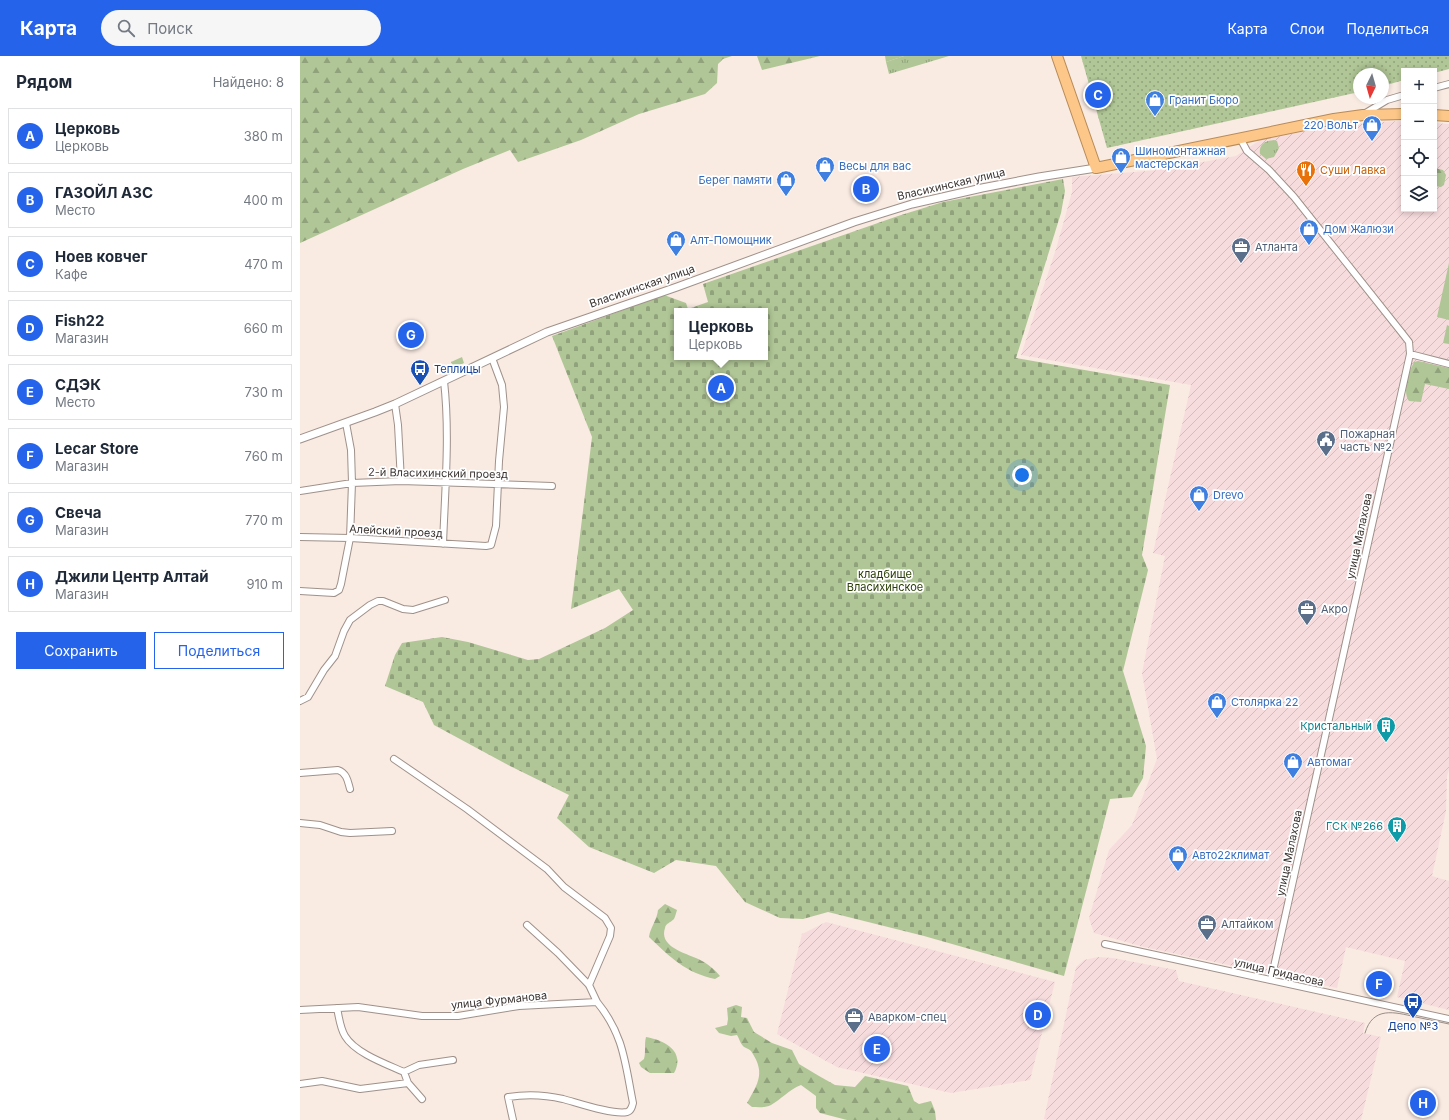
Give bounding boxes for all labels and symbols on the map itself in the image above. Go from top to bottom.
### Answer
north arrow [1353,68,1389,104]
pin: C [1085,80,1111,110]
shop icon: Гранит Бюро [1144,89,1166,117]
place label: Гранит Бюро [1169,93,1239,107]
shop icon: 220 Вольт [1361,114,1383,142]
place label: 220 Вольт [1303,118,1359,132]
place label: Шиномонтажная мастерская [1135,144,1226,171]
shop icon: Шиномонтажная мастерская [1110,146,1132,174]
shop icon: Весы для вас [814,155,836,183]
place label: Весы для вас [839,159,911,173]
restaurant icon: Суши Лавка [1295,159,1317,187]
place label: Суши Лавка [1320,163,1386,177]
street label: Власихинская улица [896,165,1006,203]
shop icon: Берег памяти [775,169,797,197]
place label: Берег памяти [698,173,772,187]
pin: B [853,174,879,204]
shop icon: Дом Жалюзи [1298,218,1320,246]
place label: Дом Жалюзи [1323,222,1394,236]
shop icon: Алт-Помощник [665,229,687,257]
place label: Алт-Помощник [690,233,772,247]
office icon: Атланта [1230,236,1252,264]
place label: Атланта [1255,240,1298,254]
street label: Власихинская улица [588,261,696,311]
pin: G [398,320,424,350]
bus stop icon: Теплицы [409,358,431,386]
place label: Теплицы [434,362,481,376]
pin: A [708,373,734,403]
place label: Пожарная часть №2 [1340,427,1395,454]
public building icon: Пожарная часть №2 [1315,429,1337,457]
street label: 2-й Власихинский проезд [368,465,508,481]
your location [1012,465,1032,485]
shop icon: Drevo [1188,484,1210,512]
place label: Drevo [1213,488,1244,502]
street label: улица Малахова [1343,492,1375,580]
street label: Алейский проезд [349,522,443,540]
park label: кладбище Власихинское [847,567,923,594]
office icon: Акро [1296,598,1318,626]
place label: Акро [1321,602,1348,616]
shop icon: Столярка 22 [1206,691,1228,719]
place label: Столярка 22 [1231,695,1298,709]
building icon: Кристальный [1375,715,1397,743]
place label: Кристальный [1300,719,1372,733]
shop icon: Автомаг [1282,751,1304,779]
place label: Автомаг [1307,755,1352,769]
street label: улица Малахова [1273,809,1305,897]
building icon: ГСК №266 [1386,815,1408,843]
place label: ГСК №266 [1326,819,1383,833]
shop icon: Авто22климат [1167,844,1189,872]
place label: Авто22климат [1192,848,1270,862]
office icon: Алтайком [1196,913,1218,941]
place label: Алтайком [1221,917,1274,931]
street label: улица Гридасова [1233,955,1325,989]
pin: F [1366,969,1392,999]
street label: улица Фурманова [450,988,548,1012]
bus stop icon: Депо №3 [1402,991,1424,1019]
pin: D [1025,1000,1051,1030]
office icon: Аварком-спец [843,1006,865,1034]
place label: Аварком-спец [868,1010,947,1024]
place label: Депо №3 [1388,1019,1438,1033]
pin: E [864,1034,890,1064]
pin: H [1410,1088,1436,1118]

